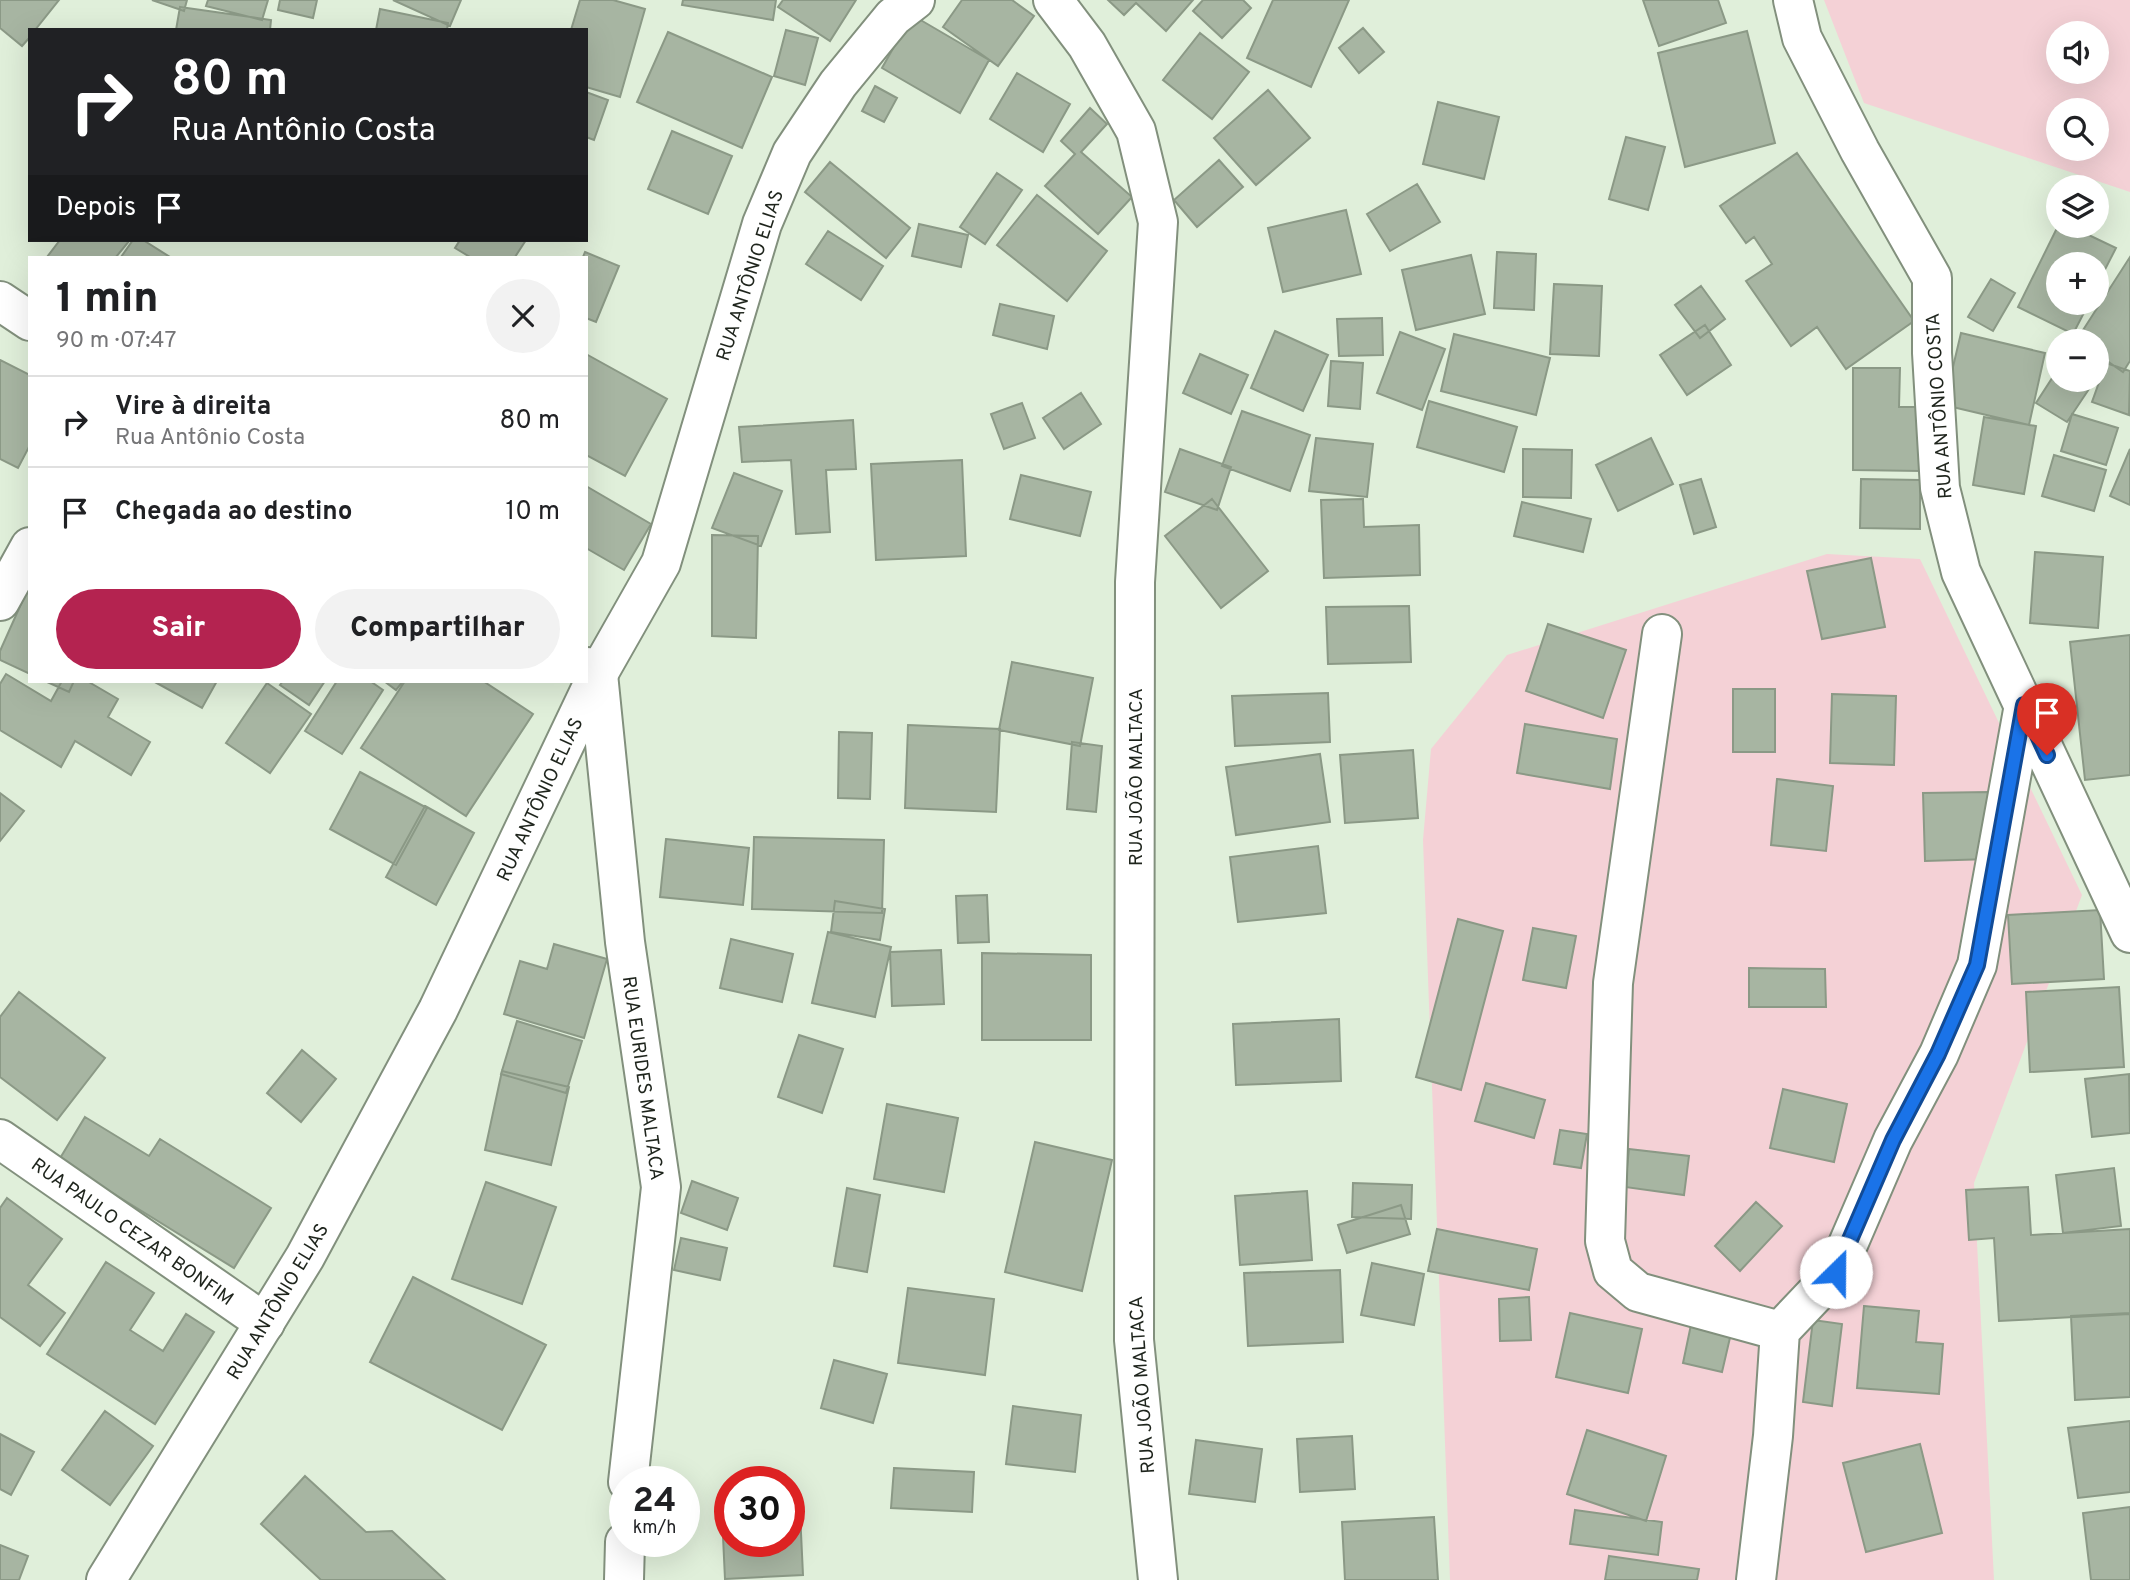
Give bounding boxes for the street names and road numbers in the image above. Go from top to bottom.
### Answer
street label: RUA ANTÔNIO ELIAS [711,187,790,364]
street label: RUA ANTÔNIO COSTA [1921,312,1958,500]
street label: RUA JOÃO MALTACA [1124,688,1149,866]
street label: RUA ANTÔNIO ELIAS [491,713,589,886]
street label: RUA EURIDES MALTACA [616,975,668,1182]
street label: RUA PAULO CEZAR BONFIM [26,1153,238,1312]
street label: RUA ANTÔNIO ELIAS [222,1219,335,1385]
street label: RUA JOÃO MALTACA [1124,1295,1161,1475]

